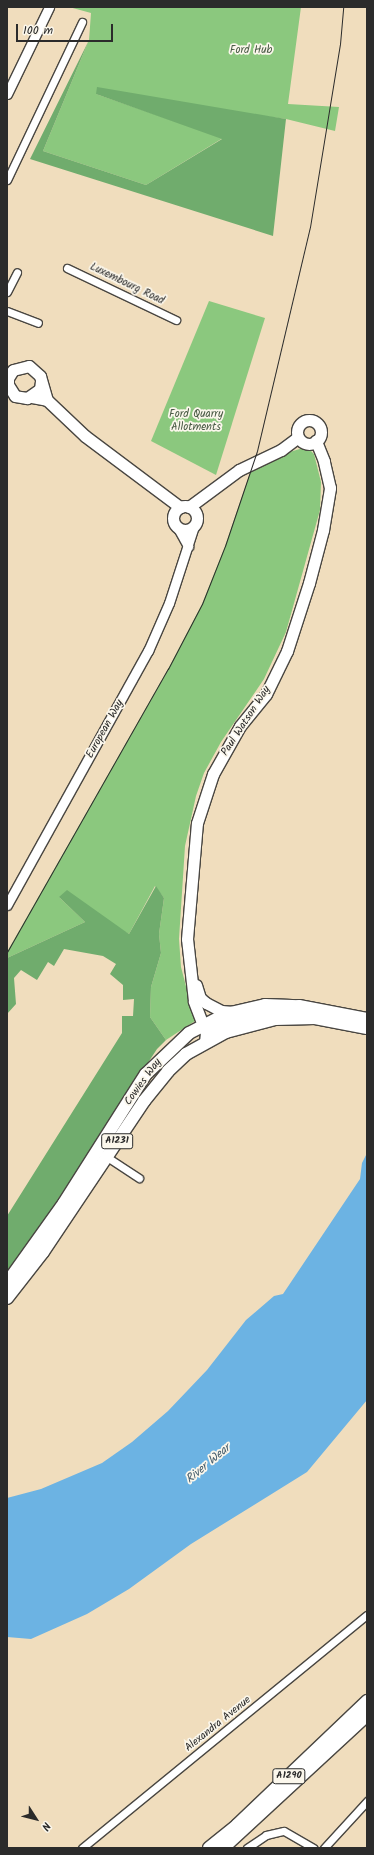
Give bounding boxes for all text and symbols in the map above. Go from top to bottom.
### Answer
scale bar [18,16,115,42]
text: 100 m [23,21,53,40]
park label: Ford Hub [230,43,272,57]
street label: Luxembourg Road [88,260,166,308]
park label: Ford Quarry Allotments [169,408,223,434]
street label: Paul Watson Way [219,684,273,758]
street label: European Way [83,697,127,761]
street label: Cowies Way [122,1056,164,1108]
road number: A1231 [101,1133,133,1149]
water label: River Wear [183,1441,233,1487]
street label: Alexandra Avenue [182,1693,254,1755]
road number: A1290 [272,1768,306,1784]
north arrow [16,1799,56,1839]
text: N [36,1818,55,1834]

